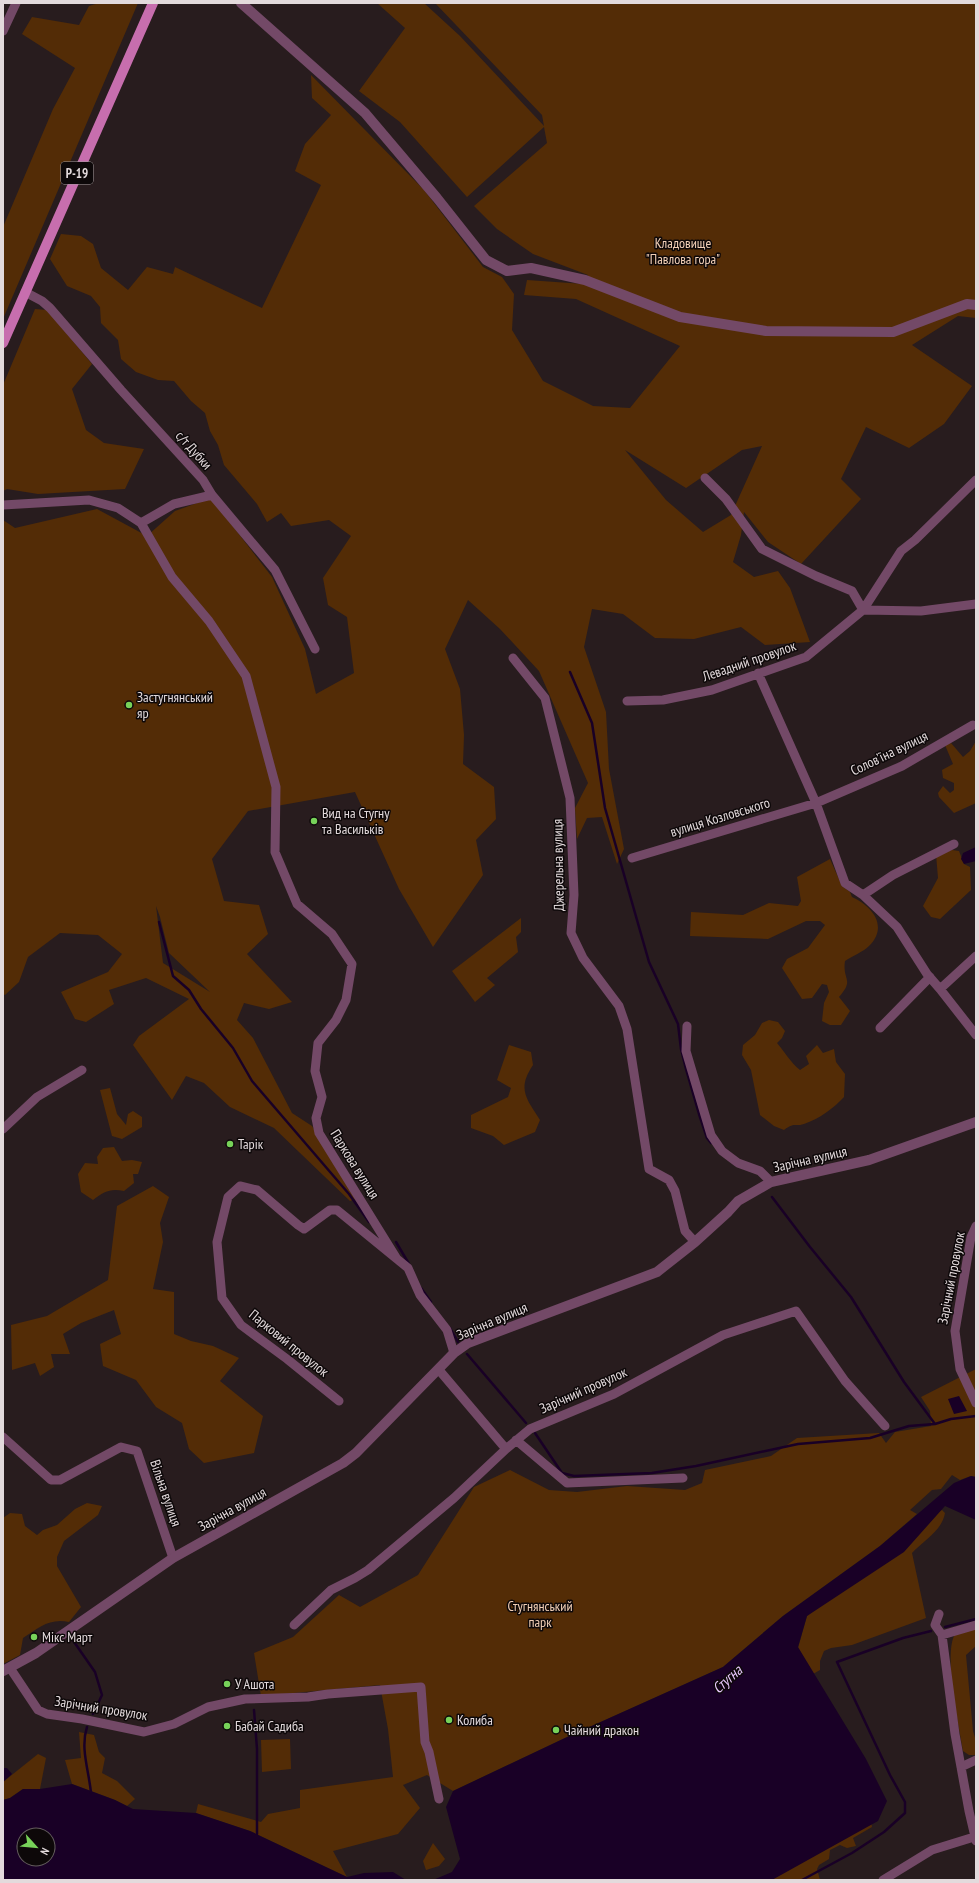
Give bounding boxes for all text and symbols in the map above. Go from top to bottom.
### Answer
road number: Р-19 [61,162,93,184]
park label: Кладовище "Павлова гора" [646,234,720,268]
street label: с/т Дубки [172,427,216,473]
street label: Левадний провулок [699,636,799,686]
place label: Застугнянський яр [137,688,213,722]
marker: Застугнянський яр [124,700,134,710]
street label: Соловʼїна вулиця [847,727,931,779]
street label: вулиця Козловського [668,793,772,841]
place label: Вид на Стугну та Васильків [322,804,390,838]
marker: Вид на Стугну та Васильків [309,816,319,826]
street label: Джерельна вулиця [548,819,568,911]
street label: Паркова вулиця [326,1126,384,1202]
place label: Тарік [238,1135,264,1153]
marker: Тарік [225,1139,235,1149]
street label: Зарічна вулиця [771,1142,849,1176]
street label: Зарічний провулок [933,1230,969,1326]
street label: Зарічна вулиця [454,1298,530,1344]
street label: Парковий провулок [246,1305,333,1381]
street label: Зарічний провулок [537,1362,630,1417]
street label: Вільна вулиця [146,1457,186,1529]
street label: Зарічна вулиця [195,1483,269,1535]
park label: Стугнянський парк [507,1597,573,1631]
place label: Мікс Март [42,1628,93,1646]
marker: Мікс Март [29,1632,39,1642]
water label: Стугна [708,1660,747,1697]
place label: У Ашота [235,1675,274,1693]
marker: У Ашота [222,1679,232,1689]
street label: Зарічний провулок [53,1692,149,1724]
place label: Колиба [457,1711,493,1729]
marker: Колиба [444,1715,454,1725]
place label: Бабай Садиба [235,1717,304,1735]
marker: Бабай Садиба [222,1721,232,1731]
place label: Чайний дракон [564,1721,639,1739]
marker: Чайний дракон [551,1725,561,1735]
north arrow [16,1827,56,1867]
text: N [37,1846,52,1857]

